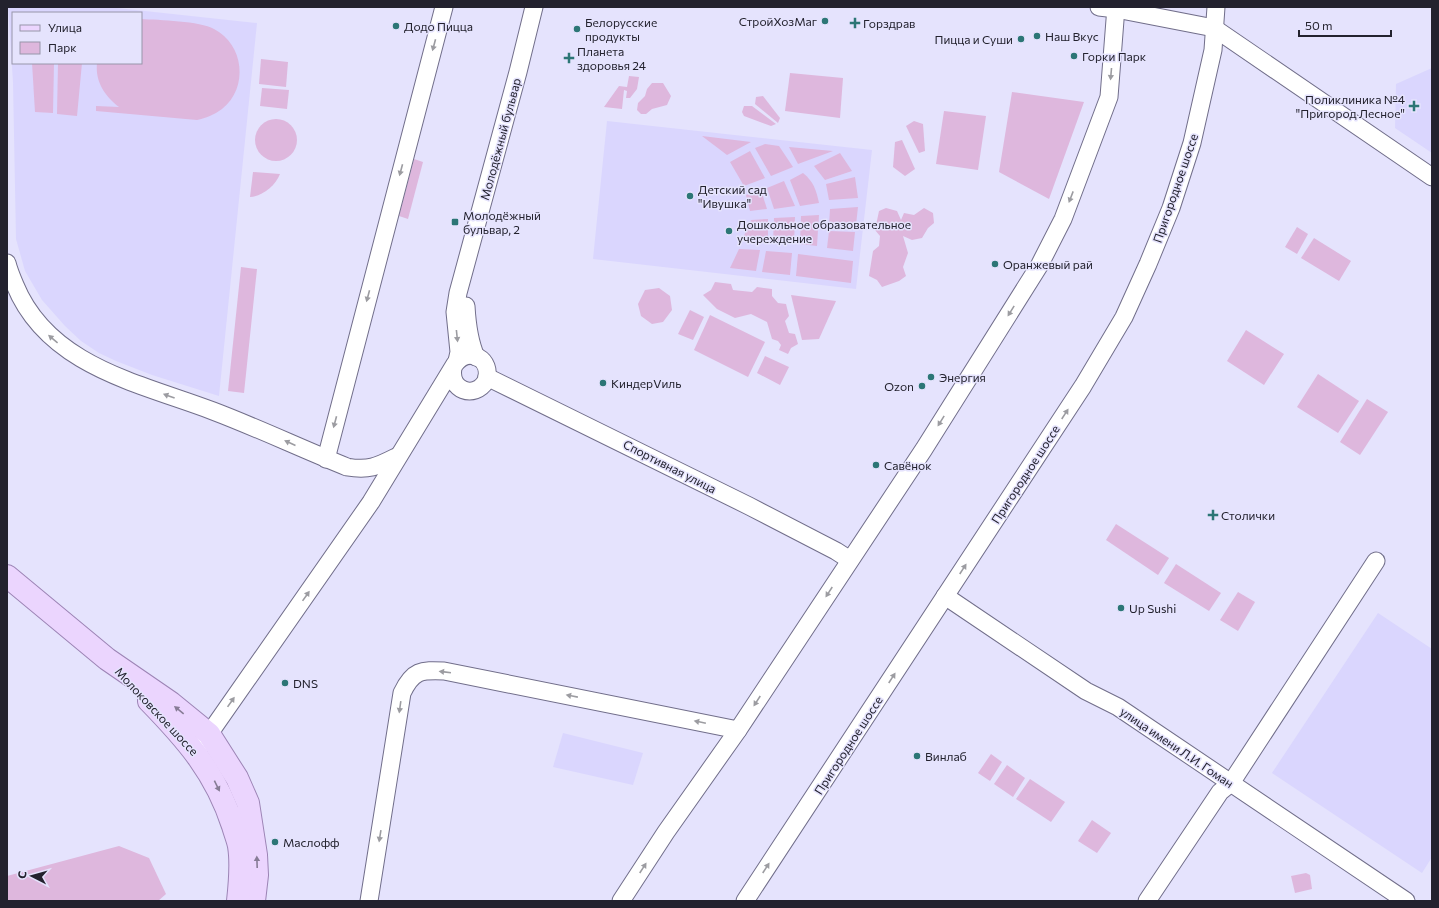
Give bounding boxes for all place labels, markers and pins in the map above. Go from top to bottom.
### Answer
place label: СтройХозМаг [739,14,817,28]
place label: Белорусские продукты [585,15,657,43]
marker: СтройХозМаг [820,16,830,26]
place label: Горздрав [863,16,915,30]
marker: Горздрав [850,18,860,28]
place label: Додо Пицца [404,19,473,33]
marker: Додо Пицца [391,21,401,31]
marker: Белорусские продукты [572,24,582,34]
place label: Наш Вкус [1045,29,1099,43]
marker: Наш Вкус [1032,31,1042,41]
place label: Пицца и Суши [934,32,1013,46]
marker: Пицца и Суши [1016,34,1026,44]
place label: Планета здоровья 24 [577,44,646,72]
place label: Горки Парк [1082,49,1147,63]
marker: Горки Парк [1069,51,1079,61]
marker: Планета здоровья 24 [564,53,574,63]
place label: Поликлиника №4 "Пригород Лесное" [1296,92,1405,120]
marker: Поликлиника №4 "Пригород Лесное" [1408,100,1420,112]
place label: Детский сад "Ивушка" [698,182,767,210]
marker: Детский сад "Ивушка" [685,191,695,201]
place label: Молодёжный бульвар, 2 [463,208,541,236]
marker: Молодёжный бульвар, 2 [450,217,460,227]
place label: Дошкольное образовательное учереждение [737,217,911,245]
marker: Дошкольное образовательное учереждение [724,226,734,236]
place label: Оранжевый рай [1003,257,1093,271]
marker: Оранжевый рай [990,259,1000,269]
place label: Энергия [939,370,986,384]
marker: Энергия [926,372,936,382]
place label: КиндерVиль [611,376,681,390]
marker: КиндерVиль [598,378,608,388]
place label: Ozon [884,379,914,393]
marker: Ozon [917,381,927,391]
place label: Савёнок [884,458,932,472]
marker: Савёнок [871,460,881,470]
place label: Столички [1221,508,1275,522]
marker: Столички [1208,510,1218,520]
place label: Up Sushi [1129,601,1176,615]
marker: Up Sushi [1116,603,1126,613]
place label: DNS [293,676,318,690]
marker: DNS [280,678,290,688]
place label: Винлаб [925,749,967,763]
marker: Винлаб [912,751,922,761]
place label: Маслофф [283,835,340,849]
marker: Маслофф [270,837,280,847]

